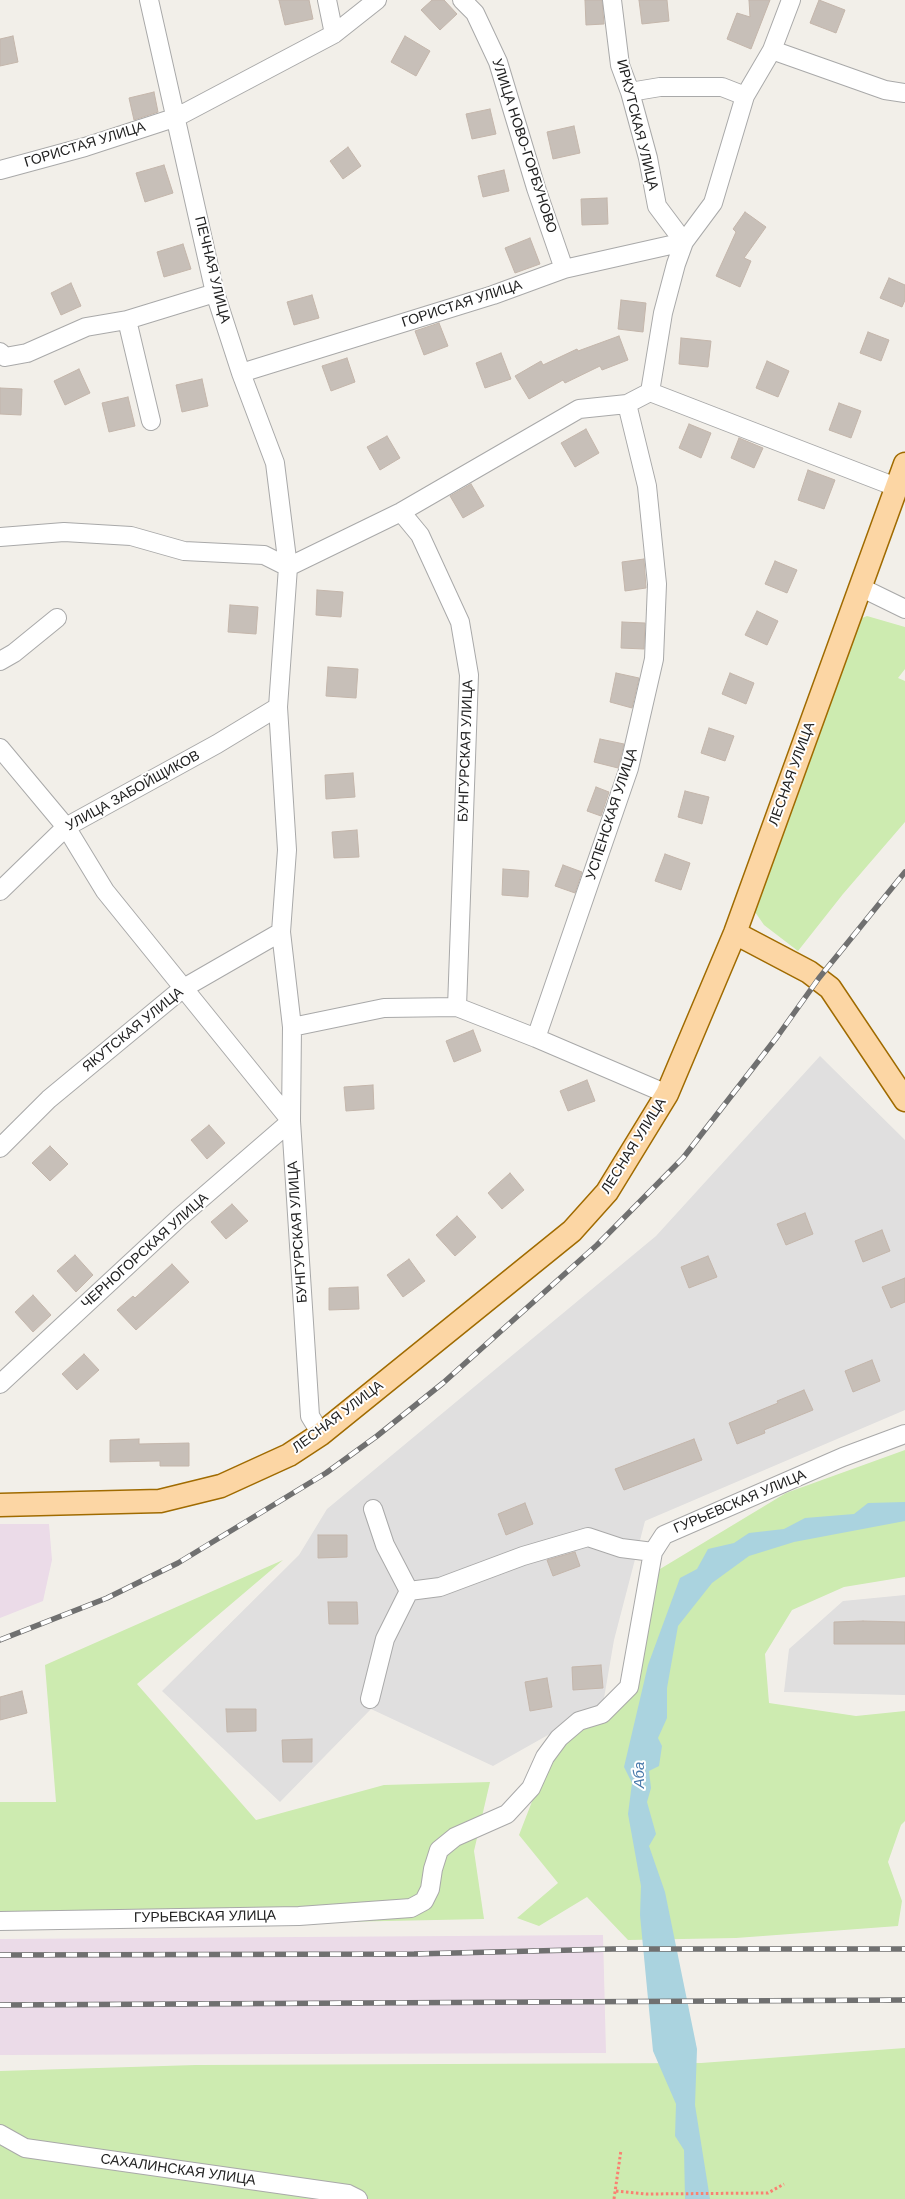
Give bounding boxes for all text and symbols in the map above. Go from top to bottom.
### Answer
street label: УЛИЦА НОВО-ГОРБУНОВО [488,57,560,235]
street label: ИРКУТСКАЯ УЛИЦА [613,58,661,192]
street label: ГОРИСТАЯ УЛИЦА [23,119,147,171]
street label: ПЕЧНАЯ УЛИЦА [191,215,233,325]
street label: ГОРИСТАЯ УЛИЦА [400,277,524,331]
street label: БУНГУРСКАЯ УЛИЦА [455,679,477,823]
street label: ЛЕСНАЯ УЛИЦА [765,720,819,828]
street label: УСПЕНСКАЯ УЛИЦА [583,746,641,882]
street label: УЛИЦА ЗАБОЙЩИКОВ [63,747,203,835]
street label: ЯКУТСКАЯ УЛИЦА [79,984,187,1076]
street label: ЛЕСНАЯ УЛИЦА [598,1095,670,1197]
street label: БУНГУРСКАЯ УЛИЦА [285,1160,311,1304]
street label: ЧЕРНОГОРСКАЯ УЛИЦА [78,1190,212,1312]
street label: ЛЕСНАЯ УЛИЦА [289,1377,387,1457]
street label: ГУРЬЕВСКАЯ УЛИЦА [671,1466,809,1538]
water label: Аба [631,1762,649,1788]
street label: ГУРЬЕВСКАЯ УЛИЦА [134,1907,276,1927]
street label: САХАЛИНСКАЯ УЛИЦА [99,2151,257,2189]

